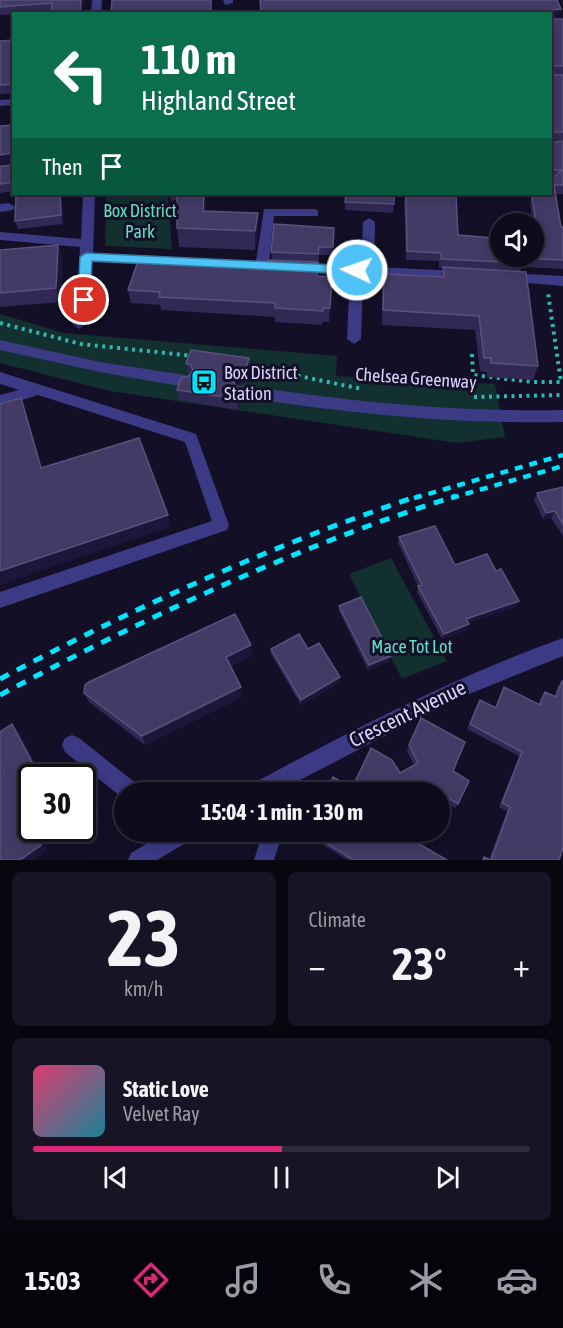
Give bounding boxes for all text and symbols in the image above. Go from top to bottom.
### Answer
text: 110 m [141,35,236,83]
icon: left [42,36,120,114]
text: Highland Street [141,85,296,116]
icon: arrive [95,150,128,183]
text: Then [42,154,83,180]
park label: Box District Park [103,200,177,242]
map controls [490,213,544,267]
button: sound [490,213,544,267]
position arrow [325,238,389,302]
pin [58,274,109,325]
icon: arrive [67,283,100,316]
place label: Box District Station [224,362,298,404]
street label: Chelsea Greenway [355,363,477,393]
bus stop icon: Box District Station [189,367,219,397]
park label: Mace Tot Lot [371,636,453,657]
street label: Crescent Avenue [345,674,469,752]
speed limit sign: 30 [18,764,96,842]
text: 15:04 · 1 min · 130 m [201,799,363,825]
text: 23 [107,893,180,983]
text: Climate [309,908,366,931]
text: 23° [392,938,447,990]
text: − [309,946,326,984]
text: + [513,946,530,984]
text: km/h [124,977,164,1000]
text: Static Love [123,1076,209,1102]
text: Velvet Ray [123,1102,200,1125]
icon: previous [99,1161,132,1194]
icon: pause [265,1161,298,1194]
icon: next [431,1161,464,1194]
icon: directions [130,1259,172,1301]
icon: music [222,1259,264,1301]
icon: phone [313,1259,355,1301]
icon: climate [405,1259,447,1301]
icon: car [496,1259,538,1301]
text: 15:03 [25,1265,81,1296]

